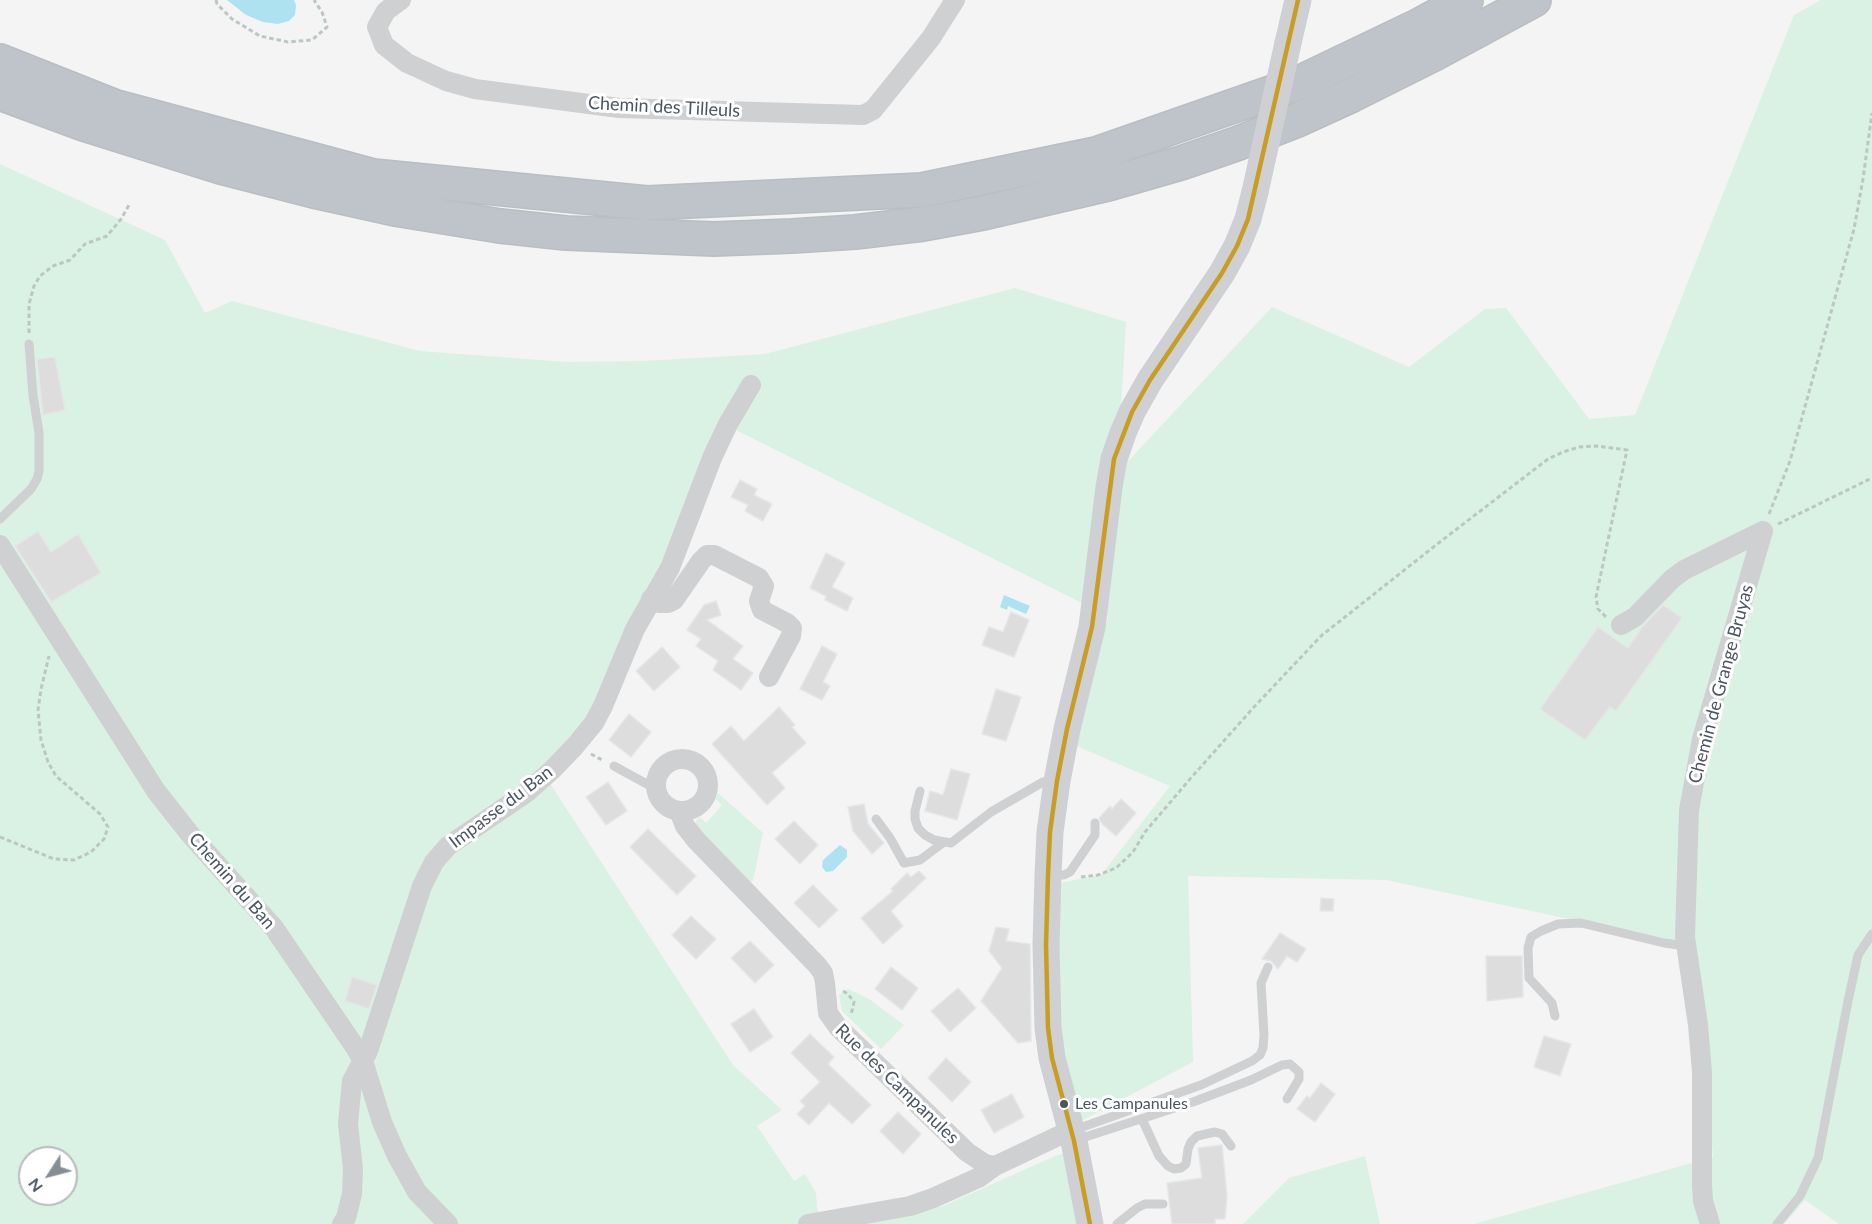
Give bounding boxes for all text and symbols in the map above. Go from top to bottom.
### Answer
street label: Chemin des Tilleuls [587,92,741,122]
street label: Chemin de Grange Bruyas [1684,582,1758,786]
street label: Impasse du Ban [445,761,557,853]
street label: Chemin du Ban [184,828,280,934]
street label: Rue des Campanules [831,1019,963,1149]
place label: Les Campanules [1075,1094,1188,1114]
marker: Les Campanules [1058,1098,1070,1110]
north arrow [18,1146,78,1206]
text: N [23,1175,46,1196]

